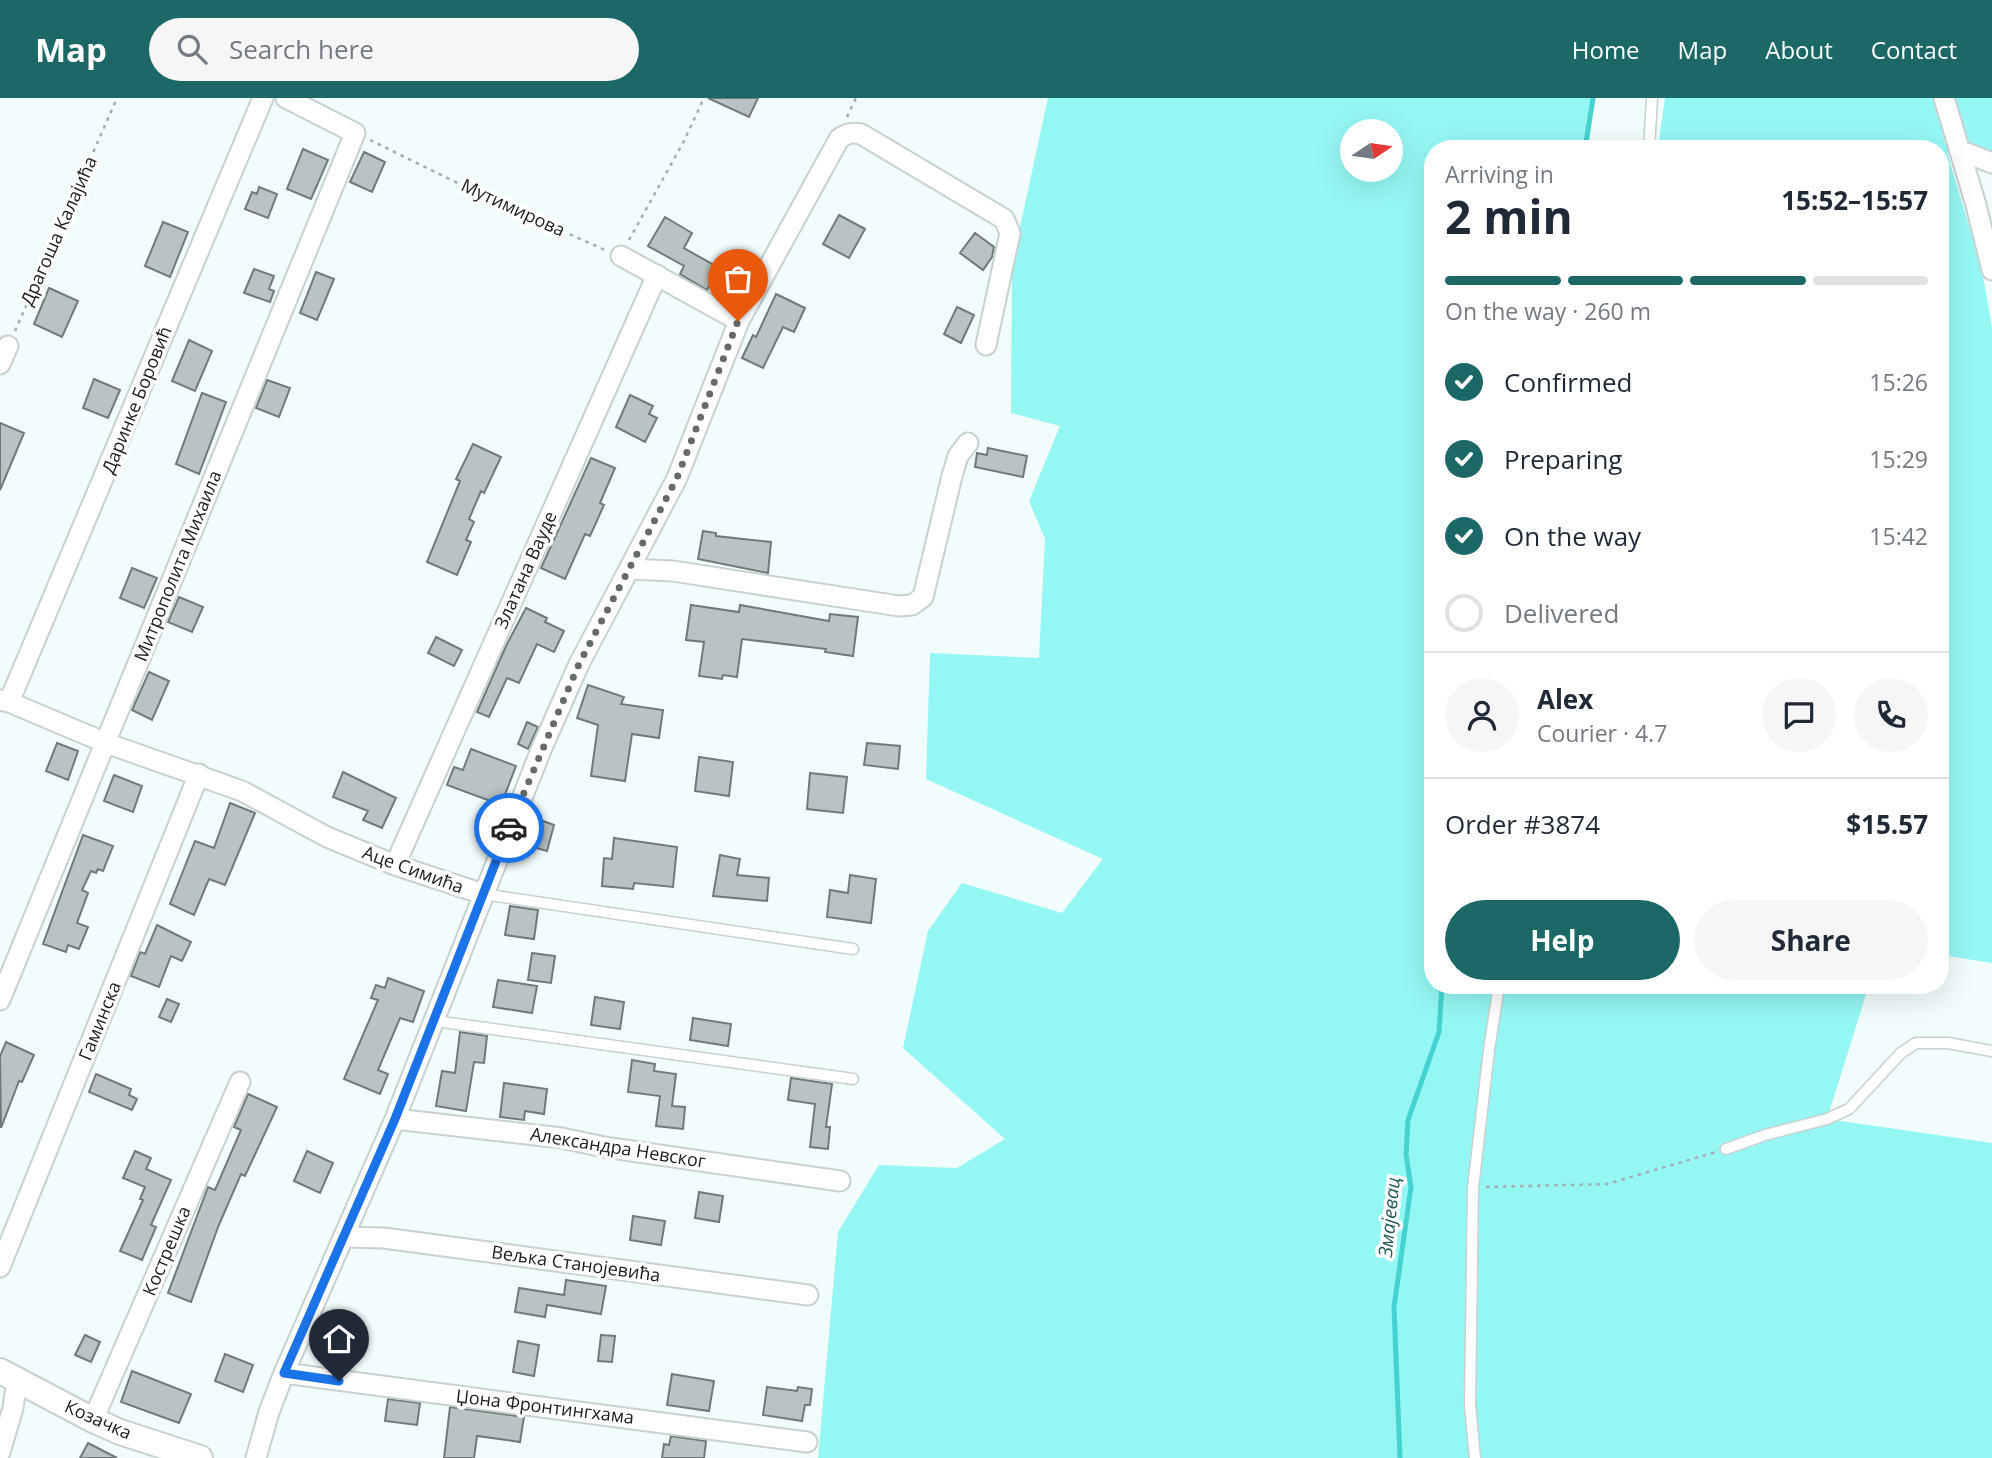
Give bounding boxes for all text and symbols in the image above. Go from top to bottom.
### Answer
search box [149,18,639,81]
text: Map [35,27,107,72]
icon: search [173,30,211,68]
text: Search here [229,31,374,67]
text: Home [1572,33,1640,66]
text: Map [1678,33,1727,66]
text: About [1765,33,1833,66]
text: Contact [1871,33,1957,66]
north arrow [1340,119,1404,182]
map controls [1340,119,1403,182]
street label: Драгоша Калајића [14,152,102,309]
text: Arriving in [1445,158,1554,190]
street label: Мутимирова [458,173,569,242]
text: 15:52–15:57 [1781,182,1928,218]
text: 2 min [1445,185,1573,247]
pin [708,249,768,321]
icon: bag [719,260,757,298]
text: On the way · 260 m [1445,295,1651,327]
street label: Даринке Боровић [96,322,177,477]
icon: check [1445,363,1483,401]
text: Confirmed [1504,364,1632,400]
text: 15:26 [1869,366,1928,398]
icon: check [1445,440,1483,478]
text: Preparing [1504,441,1622,477]
text: 15:29 [1869,443,1928,475]
street label: Митрополита Михаила [128,467,226,665]
street label: Златана Вауде [488,507,562,632]
icon: check [1445,517,1483,555]
text: On the way [1504,518,1641,554]
text: 15:42 [1869,520,1928,552]
text: Delivered [1504,595,1619,631]
button: person [1445,678,1519,752]
button: chat [1762,678,1836,752]
button: phone [1854,678,1928,752]
text: Alex [1537,681,1593,717]
text: Courier · 4.7 [1537,717,1667,749]
courier [474,793,544,863]
text: Order #3874 [1445,806,1600,842]
text: $15.57 [1846,806,1928,842]
icon: car [490,809,528,847]
street label: Аце Симића [359,840,467,898]
button: Help [1445,900,1680,980]
button: Share [1694,900,1928,980]
street label: Гаминска [72,977,126,1064]
street label: Александра Невског [529,1121,708,1173]
water label: Змајевац [1372,1176,1406,1259]
street label: Кострешка [136,1202,196,1299]
street label: Вељка Станојевића [490,1239,662,1287]
pin [309,1309,369,1381]
icon: home [320,1320,358,1358]
street label: Џона Фронтингхама [455,1383,636,1429]
street label: Козачка [61,1394,136,1444]

